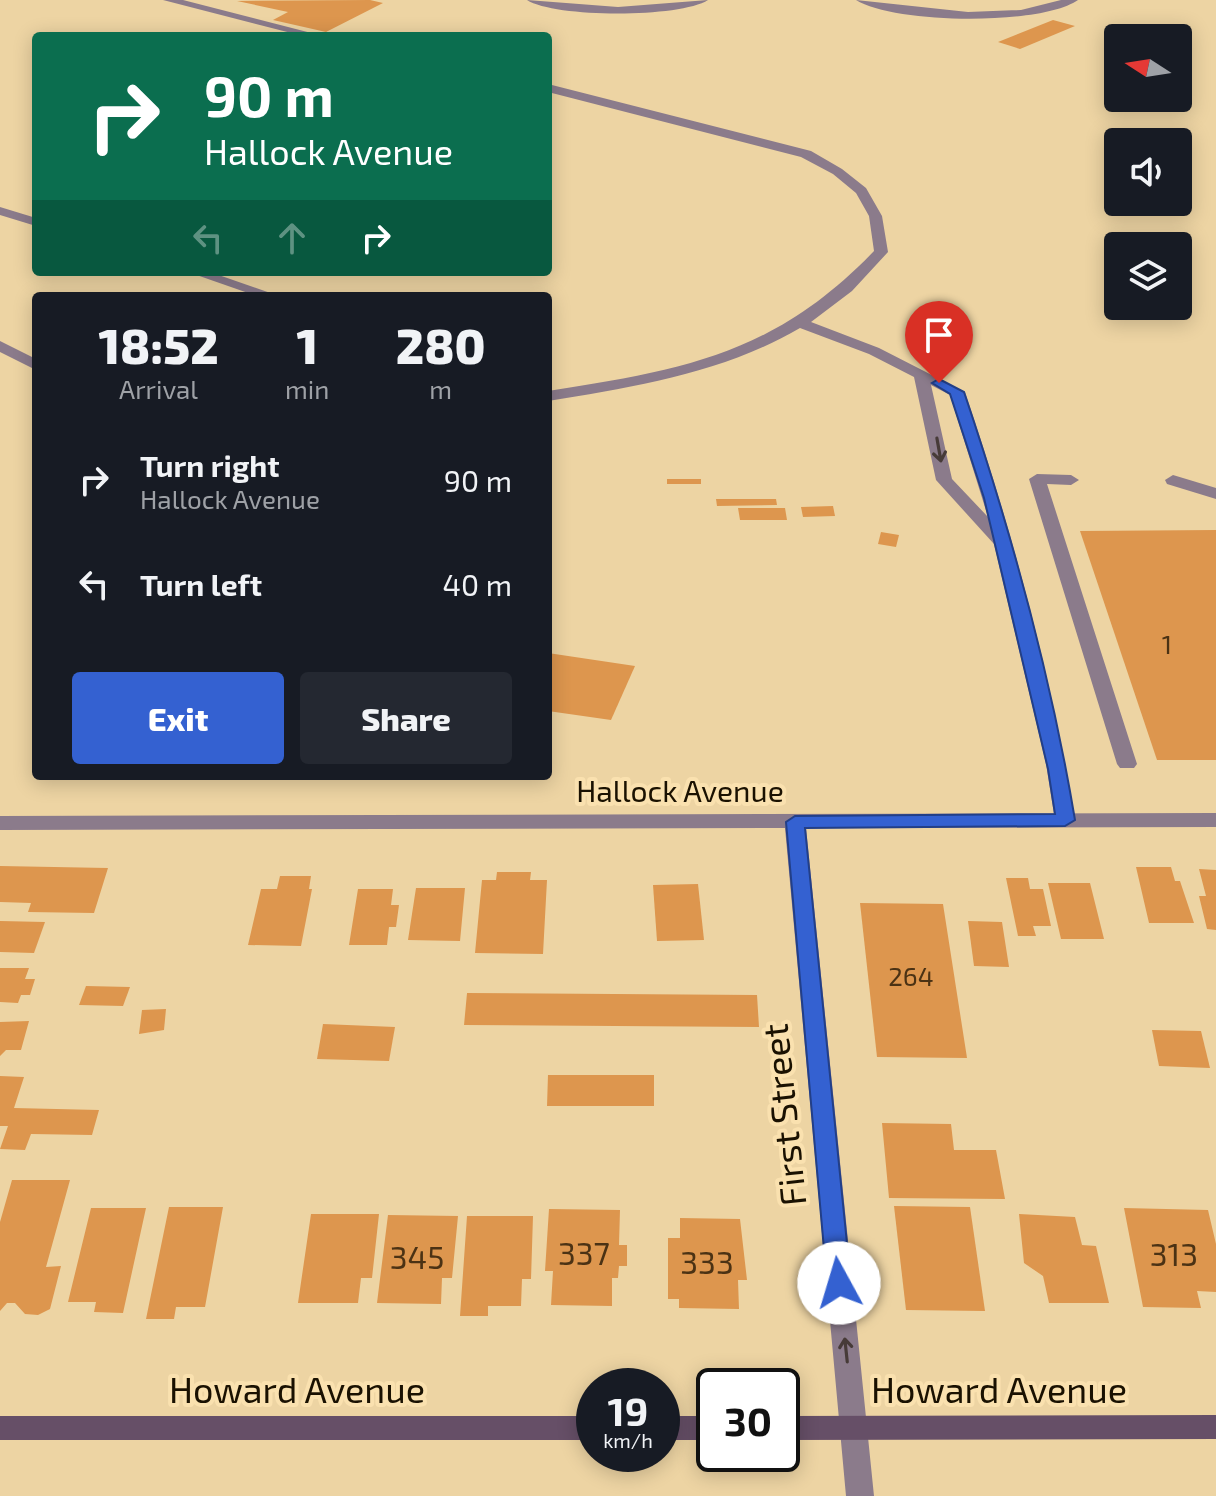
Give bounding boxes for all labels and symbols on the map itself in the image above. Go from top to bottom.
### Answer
north arrow [1104,24,1192,112]
pin [905,301,973,383]
one-way arrow [932,437,947,463]
house number: 1 [1162,628,1172,659]
street label: Hallock Avenue [576,772,784,808]
house number: 264 [888,960,934,991]
street label: First Street [752,1022,813,1208]
house number: 337 [558,1233,610,1271]
house number: 313 [1150,1234,1198,1272]
house number: 345 [390,1237,444,1275]
position arrow [797,1241,881,1325]
house number: 333 [680,1242,734,1280]
one-way arrow [838,1337,853,1364]
street label: Howard Avenue [169,1367,425,1410]
street label: Howard Avenue [871,1367,1127,1410]
speed limit sign: 30 [696,1368,800,1472]

